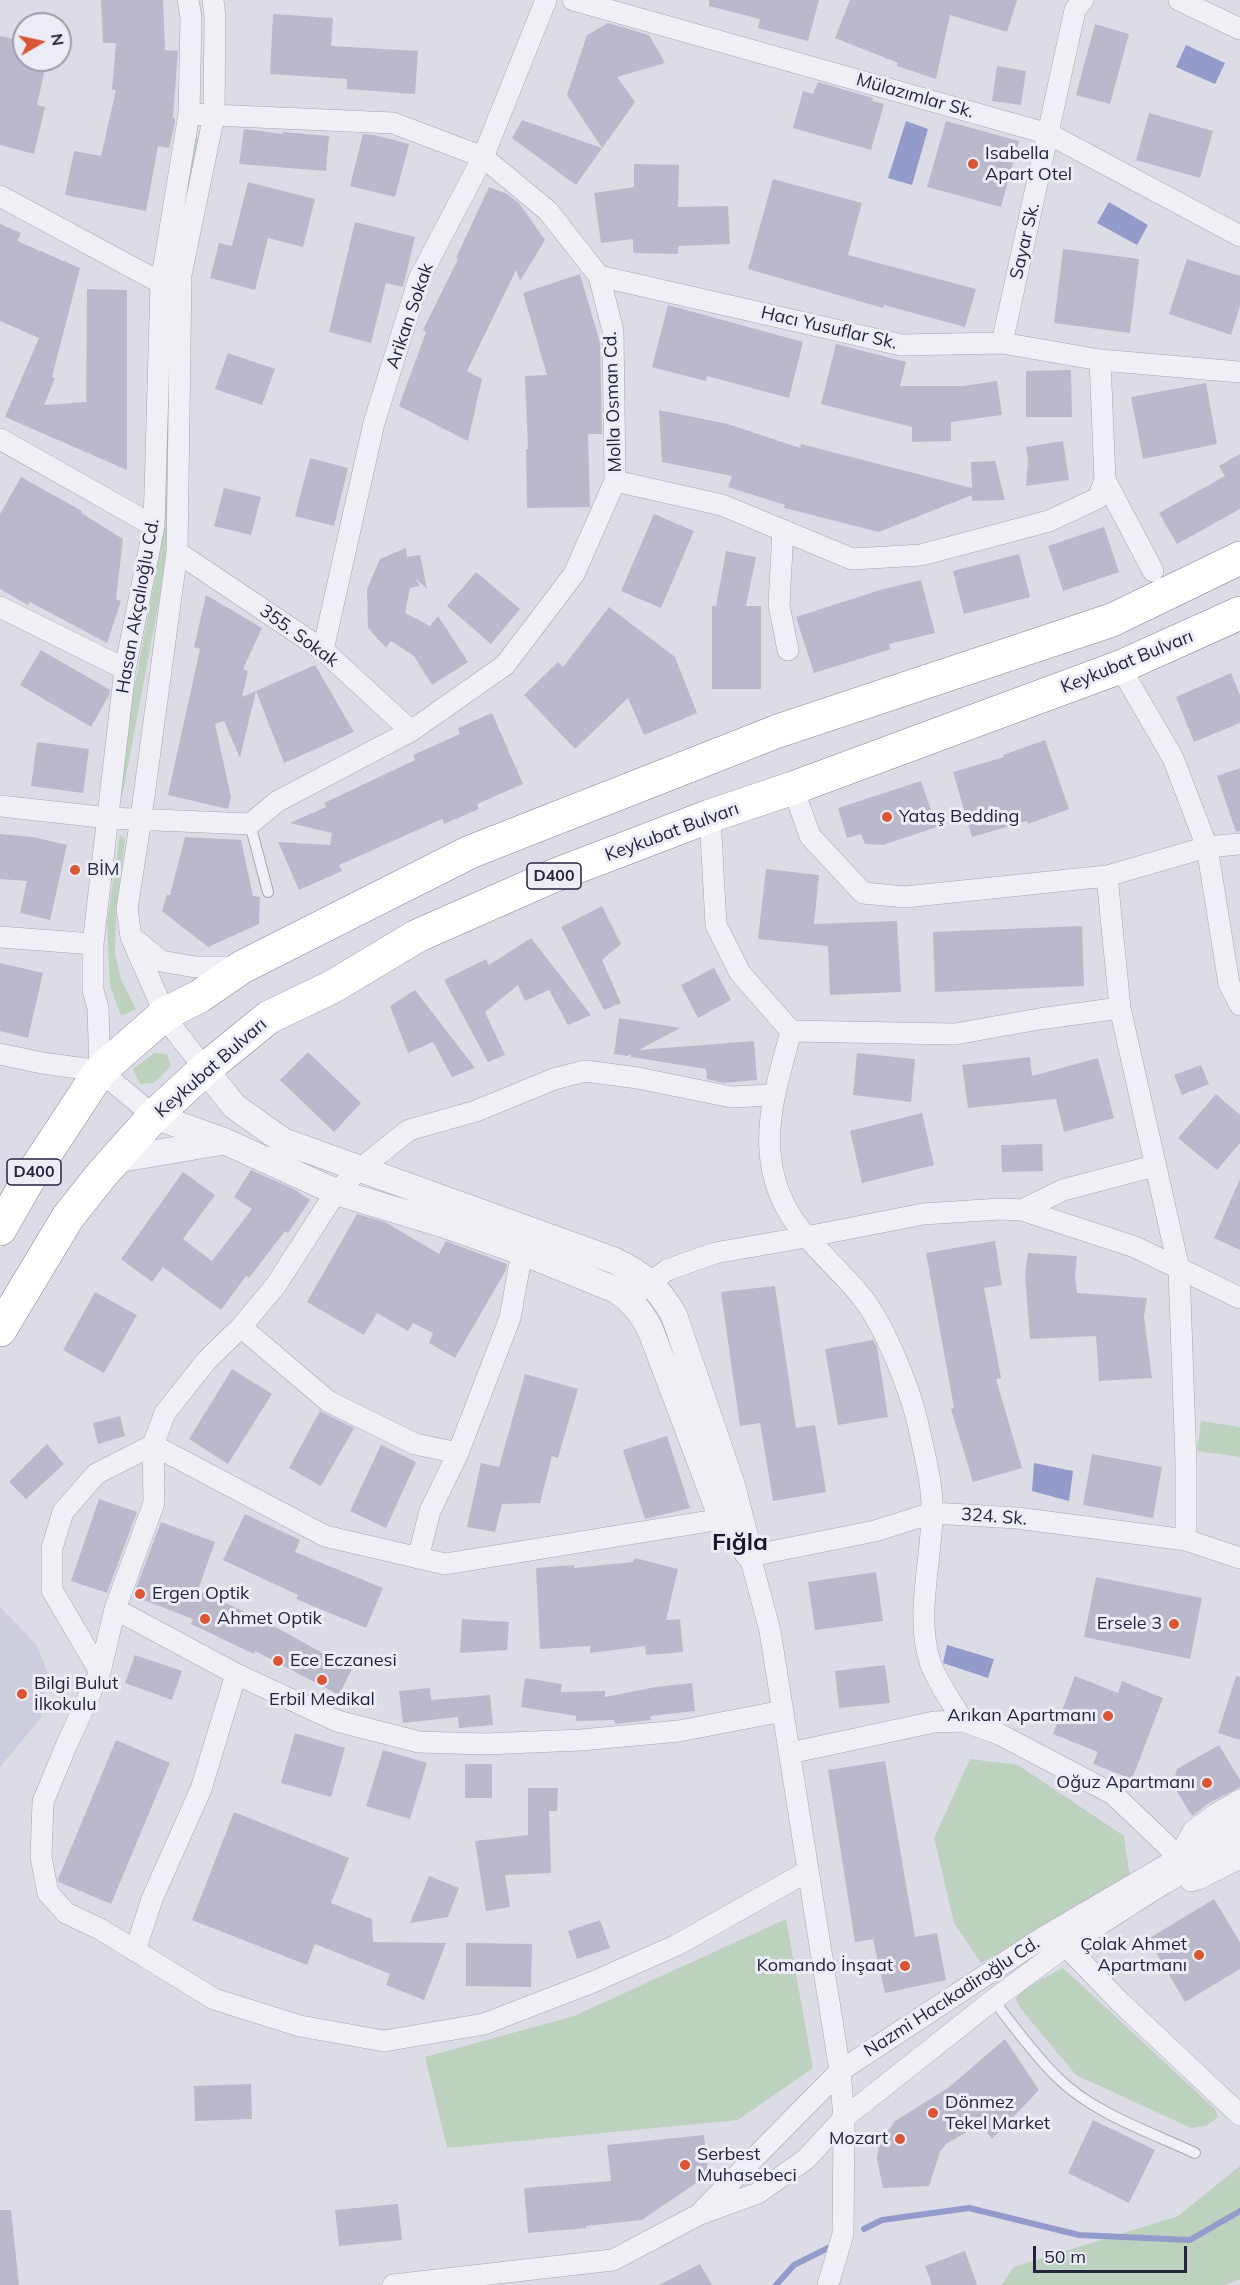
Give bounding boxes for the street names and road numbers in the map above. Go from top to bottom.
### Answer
street label: Mülazımlar Sk. [854,69,976,123]
street label: Sayar Sk. [1006,201,1044,281]
street label: Arikan Sokak [382,260,438,372]
street label: Hacı Yusuflar Sk. [759,302,899,354]
street label: Molla Osman Cd. [600,331,626,473]
street label: Hasan Akçalıoğlu Cd. [112,517,164,695]
street label: 355. Sokak [255,600,343,672]
street label: Keykubat Bulvarı [1058,626,1196,698]
street label: Keykubat Bulvarı [602,798,742,866]
road number: D400 [527,863,581,889]
street label: Keykubat Bulvarı [151,1014,271,1122]
road number: D400 [7,1159,61,1185]
street label: 324. Sk. [960,1504,1028,1530]
street label: Nazmi Hacıkadiroğlu Cd. [860,1932,1044,2062]

